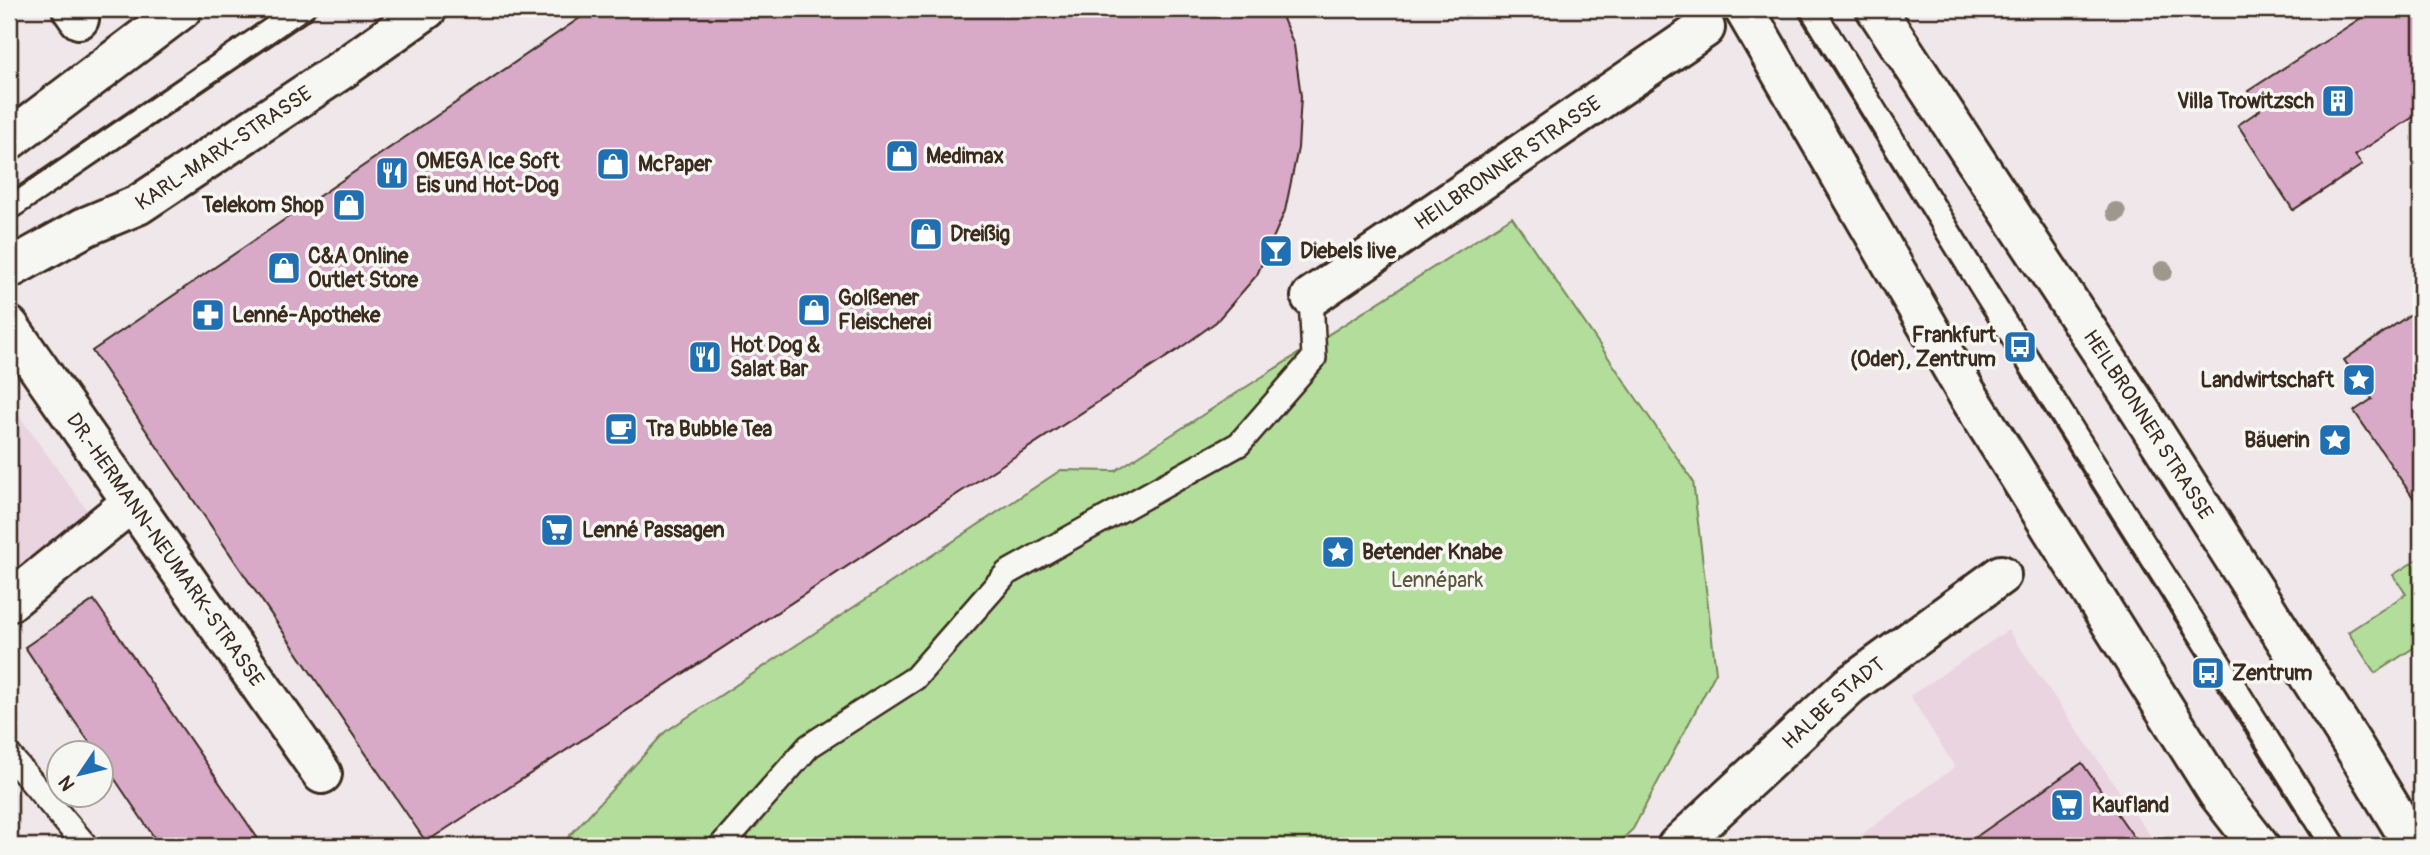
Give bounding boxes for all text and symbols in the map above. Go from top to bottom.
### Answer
street label: KARL-MARX-STRASSE [130,80,317,216]
building icon: Villa Trowitzsch [2319,82,2357,120]
place label: Villa Trowitzsch [2177,88,2314,115]
street label: HEILBRONNER STRASSE [1409,89,1606,236]
shop icon: Medimax [883,137,921,175]
place label: Medimax [926,143,1004,170]
shop icon: McPaper [594,145,632,183]
place label: OMEGA Ice Soft Eis und Hot-Dog [416,148,560,199]
place label: McPaper [638,151,713,178]
restaurant icon: OMEGA Ice Soft Eis und Hot-Dog [373,154,411,192]
shop icon: Telekom Shop [330,186,368,224]
place label: Telekom Shop [201,192,324,219]
shop icon: Dreißig [907,215,945,253]
place label: Dreißig [950,221,1011,248]
bar icon: Diebels live [1257,232,1295,270]
place label: Diebels live [1300,238,1397,265]
place label: C&A Online Outlet Store [308,243,419,294]
shop icon: C&A Online Outlet Store [265,249,303,287]
place label: Golßener Fleischerei [838,285,931,336]
shop icon: Golßener Fleischerei [795,291,833,329]
pharmacy icon: Lenné-Apotheke [189,296,227,334]
place label: Lenné-Apotheke [232,302,381,329]
place label: Frankfurt (Oder), Zentrum [1850,322,1997,373]
street label: HEILBRONNER STRASSE [2077,325,2219,525]
bus stop icon: Frankfurt (Oder), Zentrum [2001,328,2039,366]
place label: Hot Dog & Salat Bar [730,332,820,383]
restaurant icon: Hot Dog & Salat Bar [686,338,724,376]
place icon: Landwirtschaft [2340,361,2378,399]
place label: Landwirtschaft [2200,367,2335,394]
street label: DR.-HERMANN-NEUMARK-STRASSE [60,408,270,692]
cafe icon: Tra Bubble Tea [602,410,640,448]
place label: Tra Bubble Tea [645,416,773,443]
place icon: Bäuerin [2316,421,2354,459]
place label: Bäuerin [2244,427,2310,454]
supermarket icon: Lenné Passagen [538,511,576,549]
place label: Lenné Passagen [582,517,725,544]
place icon: Betender Knabe [1319,533,1357,571]
place label: Betender Knabe [1362,539,1503,566]
park label: Lennépark [1391,567,1484,594]
street label: HALBE STADT [1776,651,1890,755]
bus stop icon: Zentrum [2189,654,2227,692]
place label: Zentrum [2232,660,2313,687]
north arrow [46,740,116,810]
text: N [53,771,80,795]
supermarket icon: Kaufland [2048,786,2086,824]
place label: Kaufland [2092,792,2169,819]

